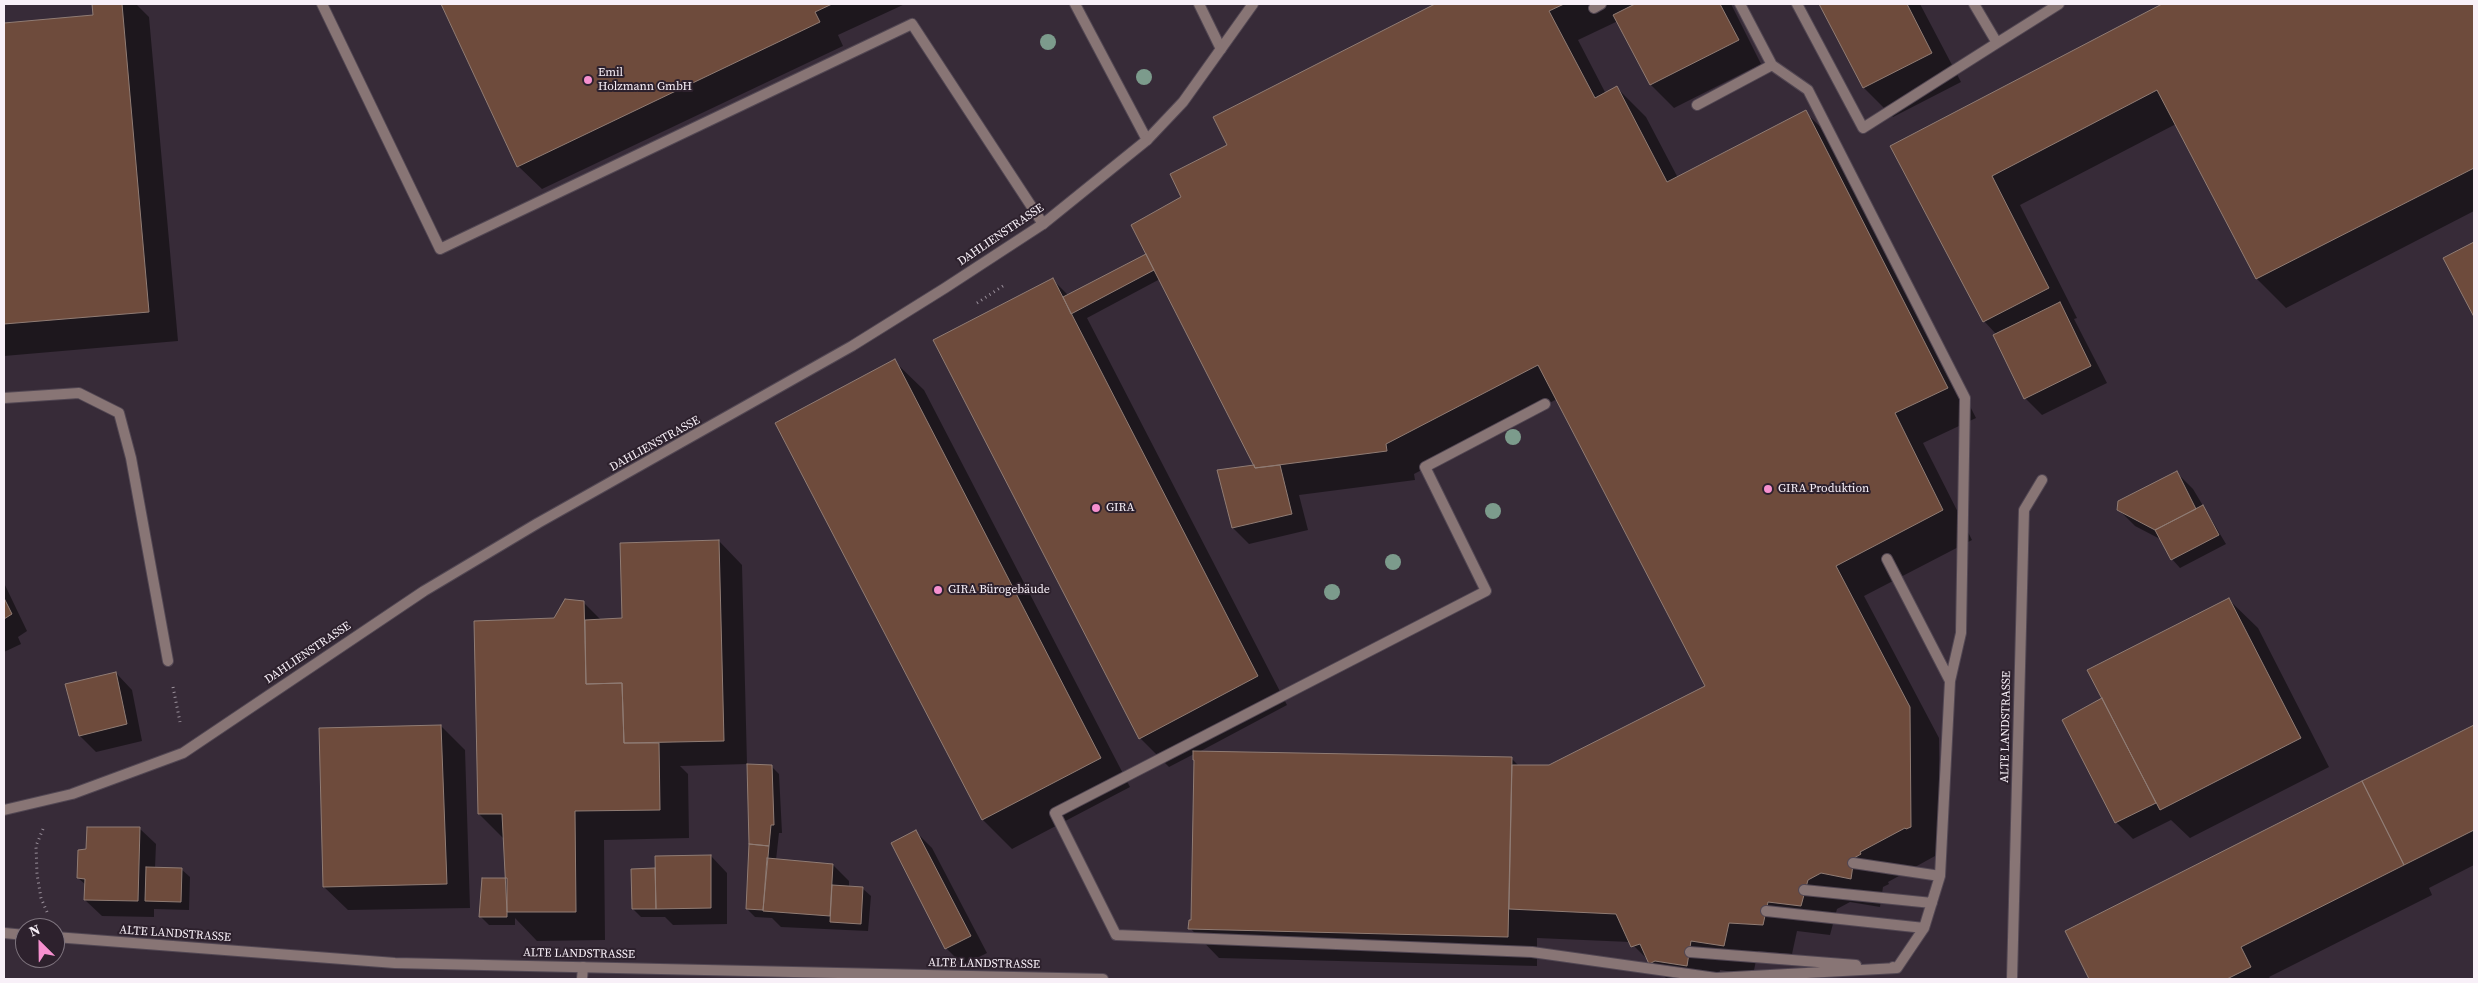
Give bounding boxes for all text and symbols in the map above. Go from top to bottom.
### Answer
place label: Emil Holzmann GmbH [598,66,692,94]
marker: Emil Holzmann GmbH [582,74,594,86]
street label: DAHLIENSTRASSE [955,201,1047,269]
street label: DAHLIENSTRASSE [607,413,703,475]
place label: GIRA Produktion [1778,482,1869,496]
marker: GIRA Produktion [1762,483,1774,495]
place label: GIRA [1106,501,1134,515]
marker: GIRA [1090,502,1102,514]
place label: GIRA Bürogebäude [948,583,1050,597]
marker: GIRA Bürogebäude [932,584,944,596]
street label: DAHLIENSTRASSE [262,619,354,687]
street label: ALTE LANDSTRASSE [1998,671,2014,783]
north arrow [15,918,65,968]
text: N [26,919,43,941]
street label: ALTE LANDSTRASSE [119,923,231,945]
street label: ALTE LANDSTRASSE [523,946,635,962]
street label: ALTE LANDSTRASSE [928,956,1040,972]

